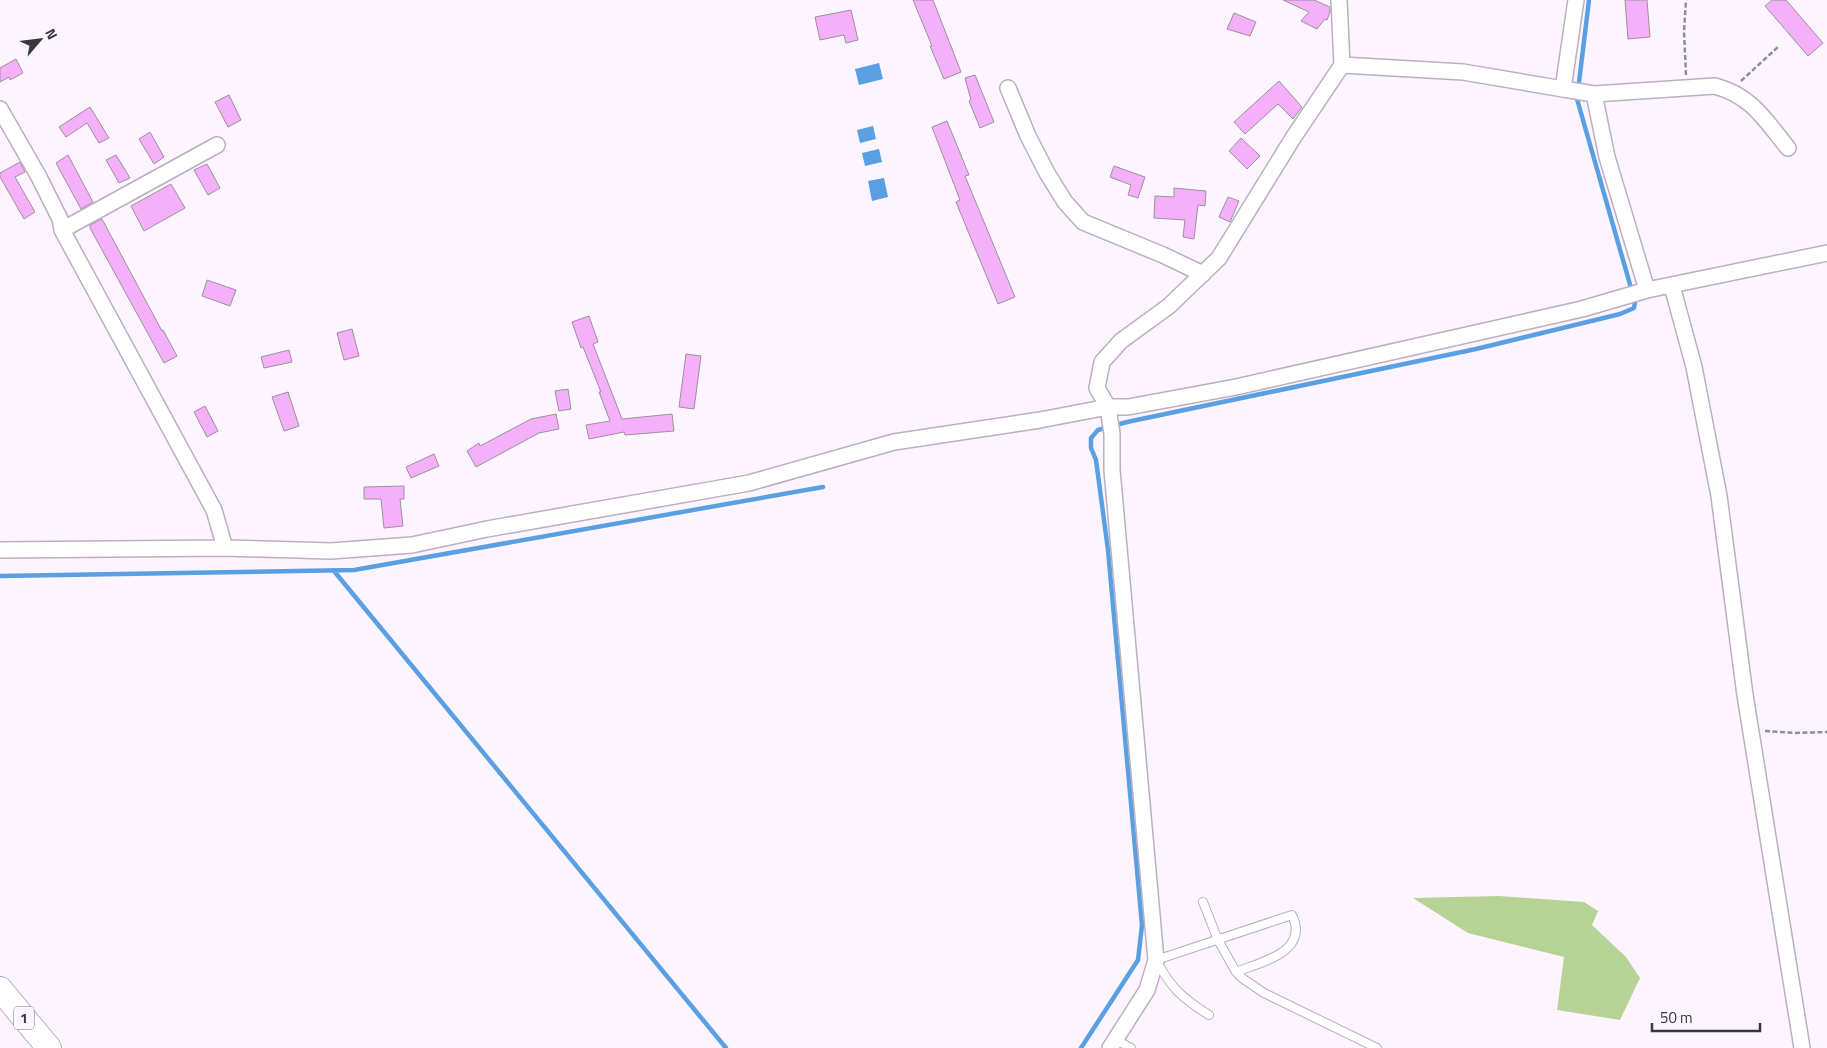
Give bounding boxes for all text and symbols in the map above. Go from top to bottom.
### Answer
north arrow [15,15,65,65]
text: N [40,24,63,43]
scale bar [1652,1000,1760,1032]
road number: 1 [14,1006,34,1030]
text: 50 m [1660,1006,1693,1029]

